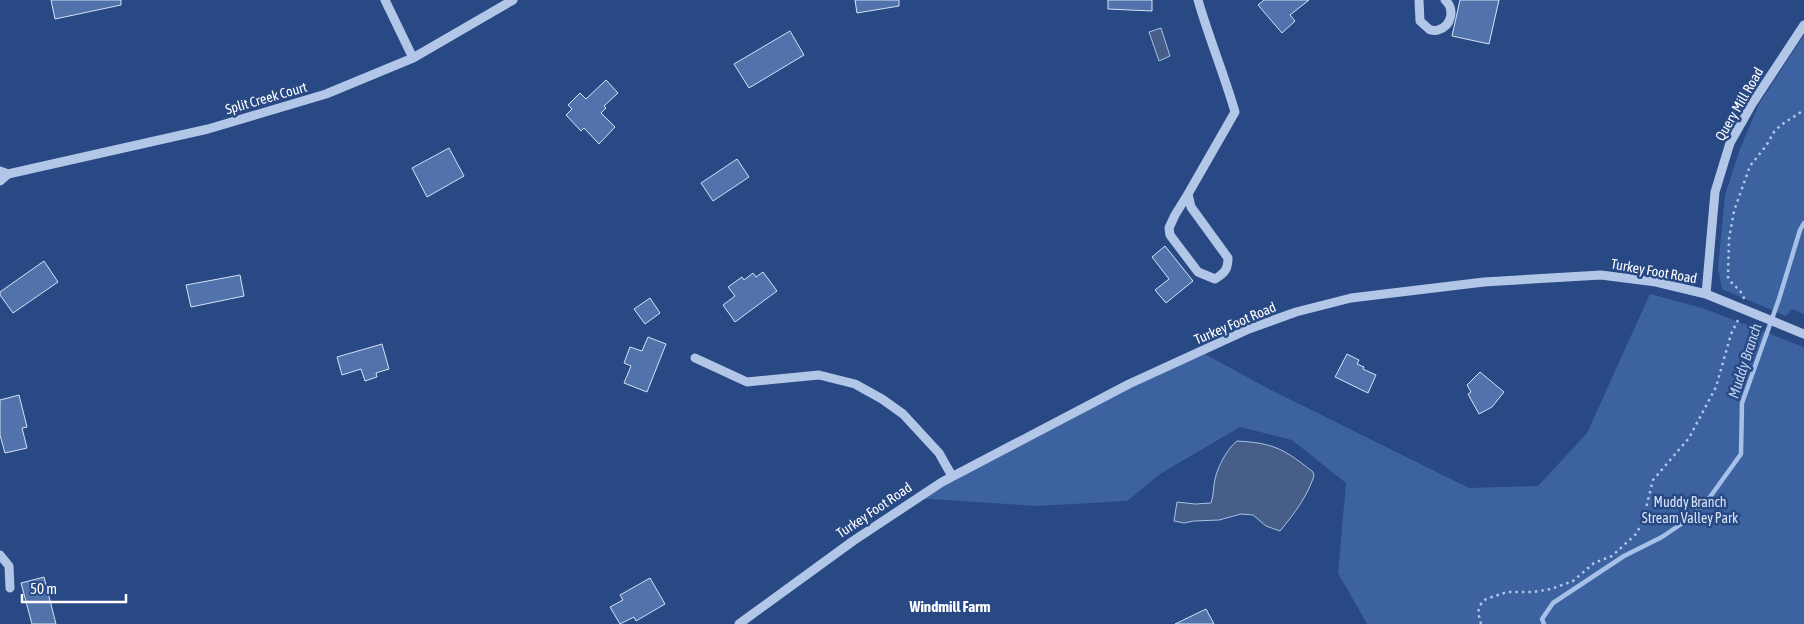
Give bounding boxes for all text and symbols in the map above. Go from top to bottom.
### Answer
street label: Query Mill Road [1712,65,1766,143]
street label: Split Creek Court [223,79,309,117]
street label: Turkey Foot Road [1610,256,1698,286]
street label: Turkey Foot Road [1192,299,1278,347]
water label: Muddy Branch [1724,321,1765,401]
street label: Turkey Foot Road [833,479,915,541]
park label: Muddy Branch Stream Valley Park [1642,494,1738,526]
scale bar [22,572,126,604]
text: 50 m [30,580,57,597]
district label: Windmill Farm [909,598,991,615]

